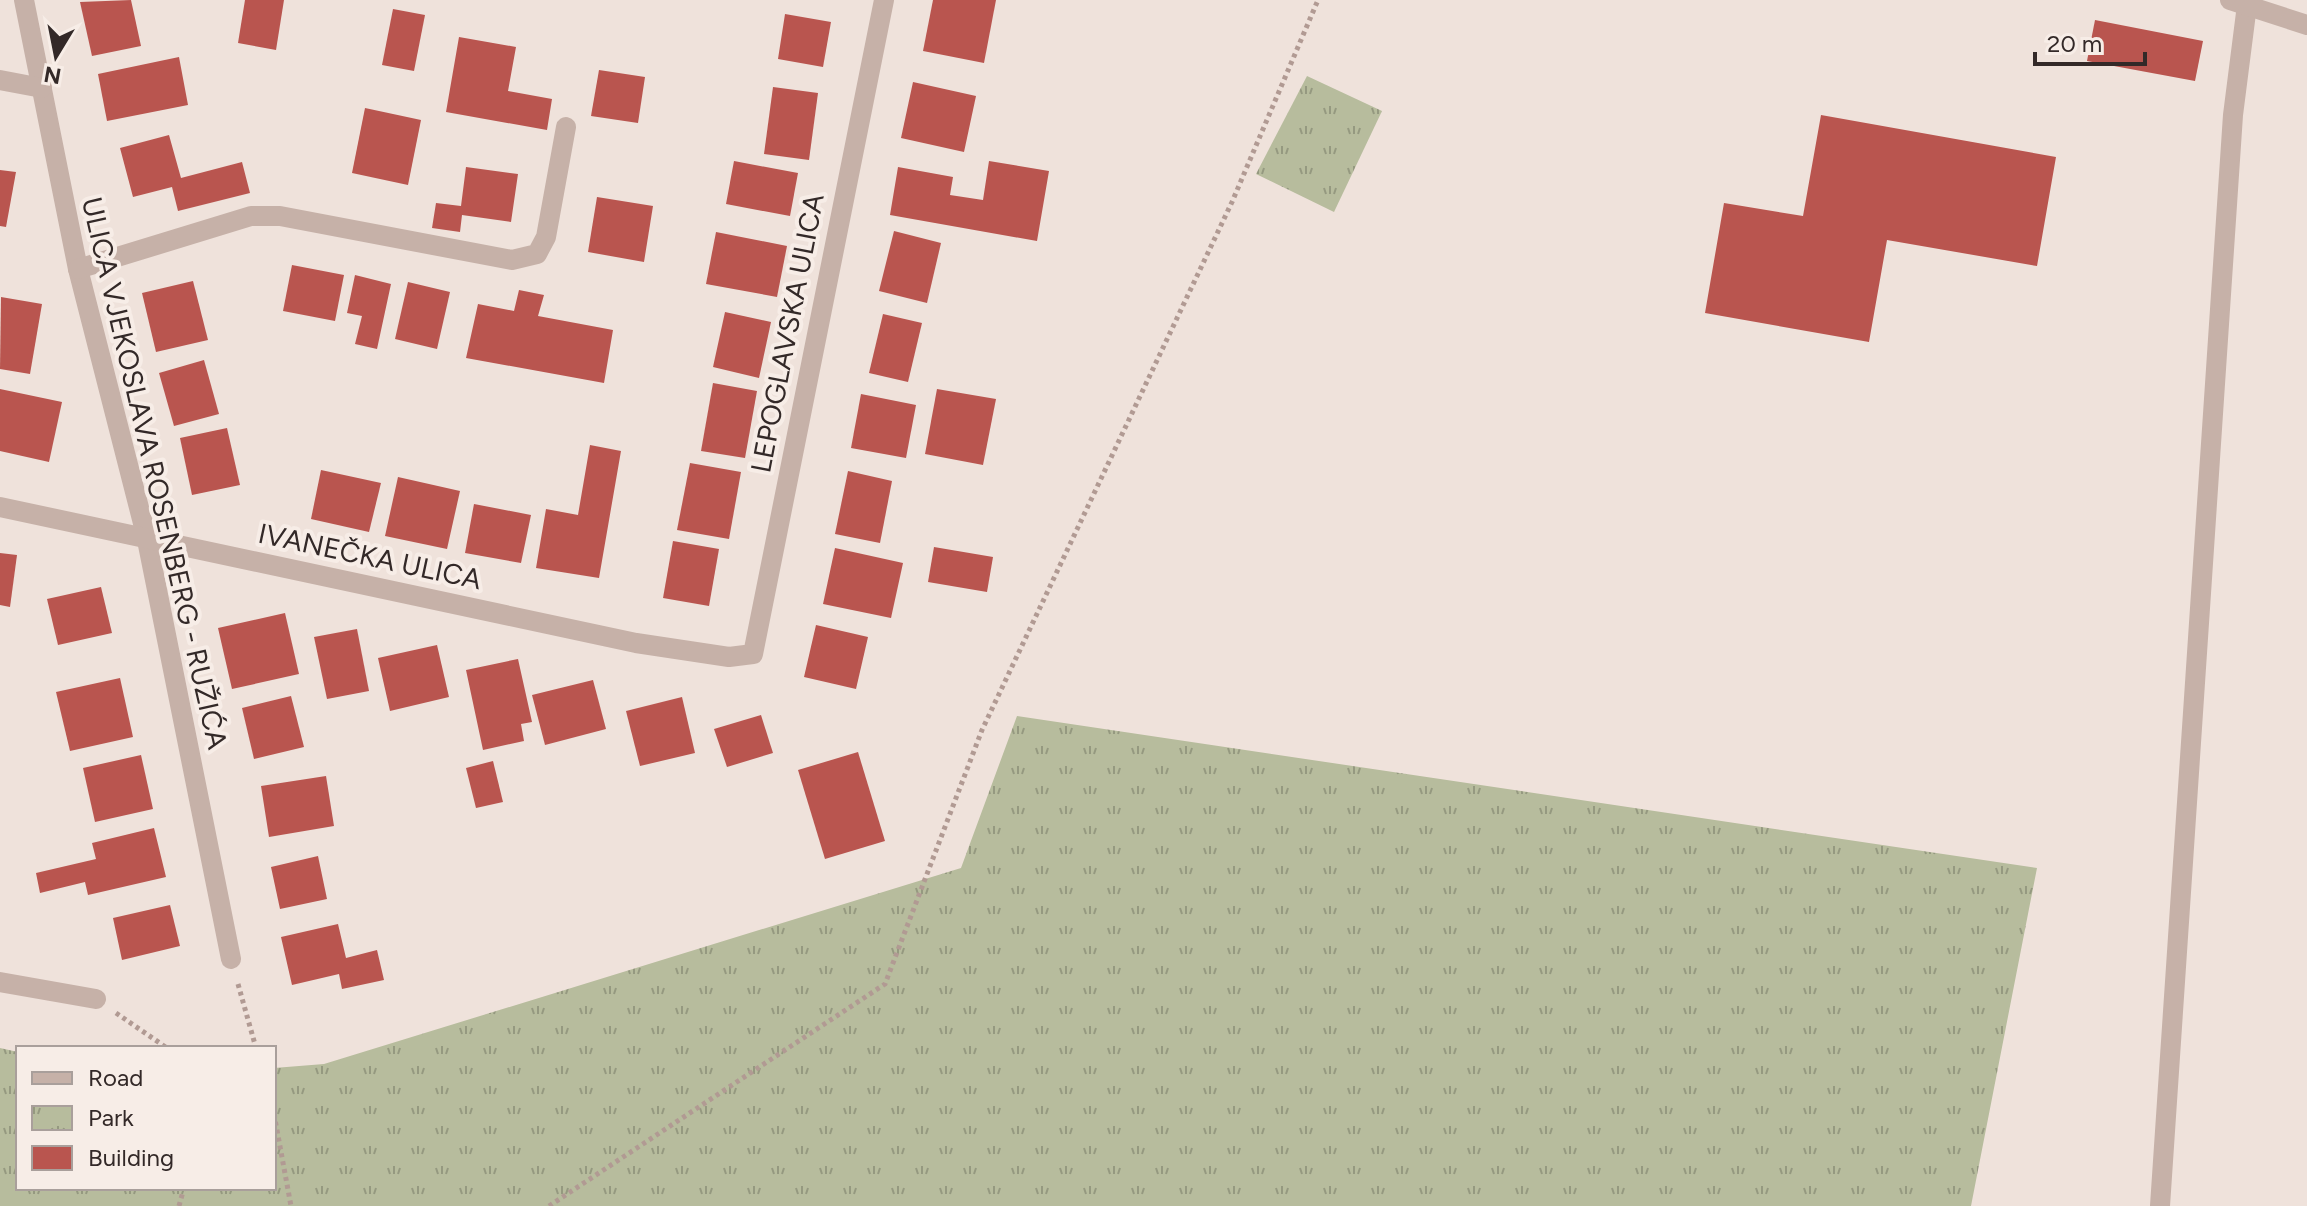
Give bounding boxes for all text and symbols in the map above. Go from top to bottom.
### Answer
north arrow [16,16,96,96]
scale bar [2035,16,2145,66]
text: 20 m [2047,29,2102,58]
text: N [42,60,63,90]
street label: LEPOGLAVSKA ULICA [743,191,831,475]
street label: ULICA VJEKOSLAVA ROSENBERG - RUŽIĆA [75,194,235,752]
street label: IVANEČKA ULICA [255,516,485,596]
legend [16,1046,276,1190]
text: Road [88,1063,143,1092]
text: Park [88,1103,134,1132]
text: Building [88,1143,174,1172]

